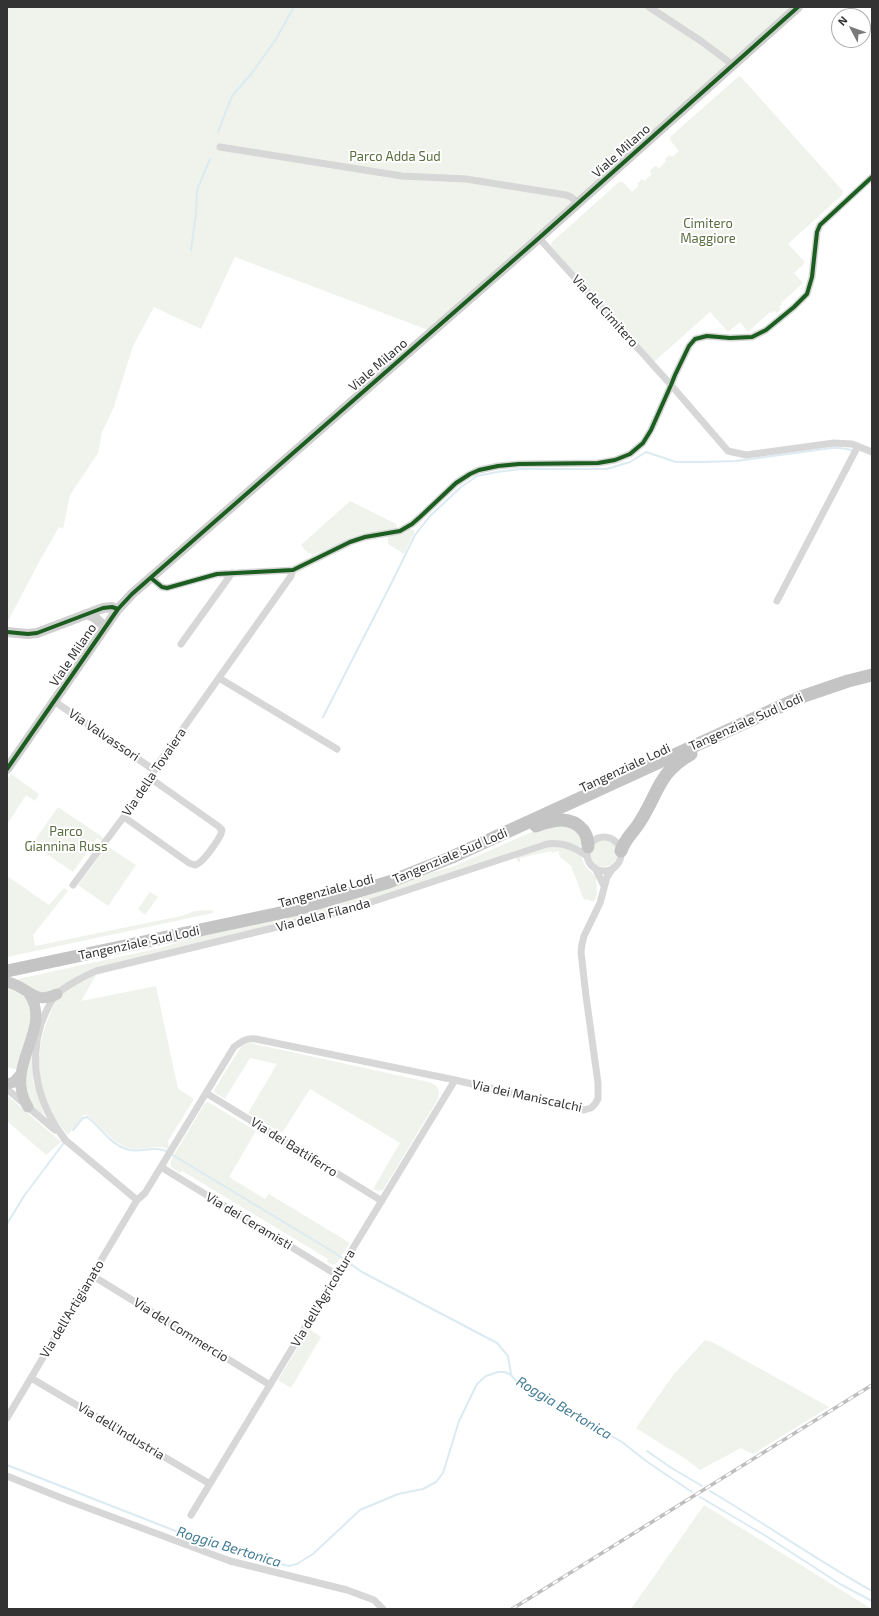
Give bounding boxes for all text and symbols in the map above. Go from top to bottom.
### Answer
north arrow [831,8,871,48]
text: N [835,13,850,28]
street label: Viale Milano [589,121,653,181]
park label: Parco Adda Sud [349,149,441,165]
park label: Cimitero Maggiore [680,216,736,247]
street label: Via del Cimitero [568,272,642,350]
street label: Viale Milano [345,335,411,395]
street label: Viale Milano [46,621,100,689]
street label: Tangenziale Sud Lodi [687,690,805,754]
street label: Via Valvassori [65,705,143,765]
street label: Via della Tovaiera [119,725,189,819]
street label: Tangenziale Lodi [577,740,673,796]
park label: Parco Giannina Russ [24,824,108,855]
street label: Tangenziale Sud Lodi [390,825,510,887]
street label: Tangenziale Lodi [277,871,375,911]
street label: Via della Filanda [274,895,372,935]
street label: Tangenziale Sud Lodi [77,923,201,963]
street label: Via dei Maniscalchi [471,1077,583,1115]
street label: Via dei Battiferro [248,1114,340,1180]
street label: Via dei Ceramisti [203,1189,295,1253]
street label: Via dell'Agricoltura [288,1246,358,1350]
street label: Via dell'Artigianato [37,1257,107,1361]
street label: Via del Commercio [131,1295,231,1365]
water label: Roggia Bertonica [513,1373,615,1443]
street label: Via dell'Industria [75,1399,167,1463]
water label: Roggia Bertonica [175,1523,283,1571]

